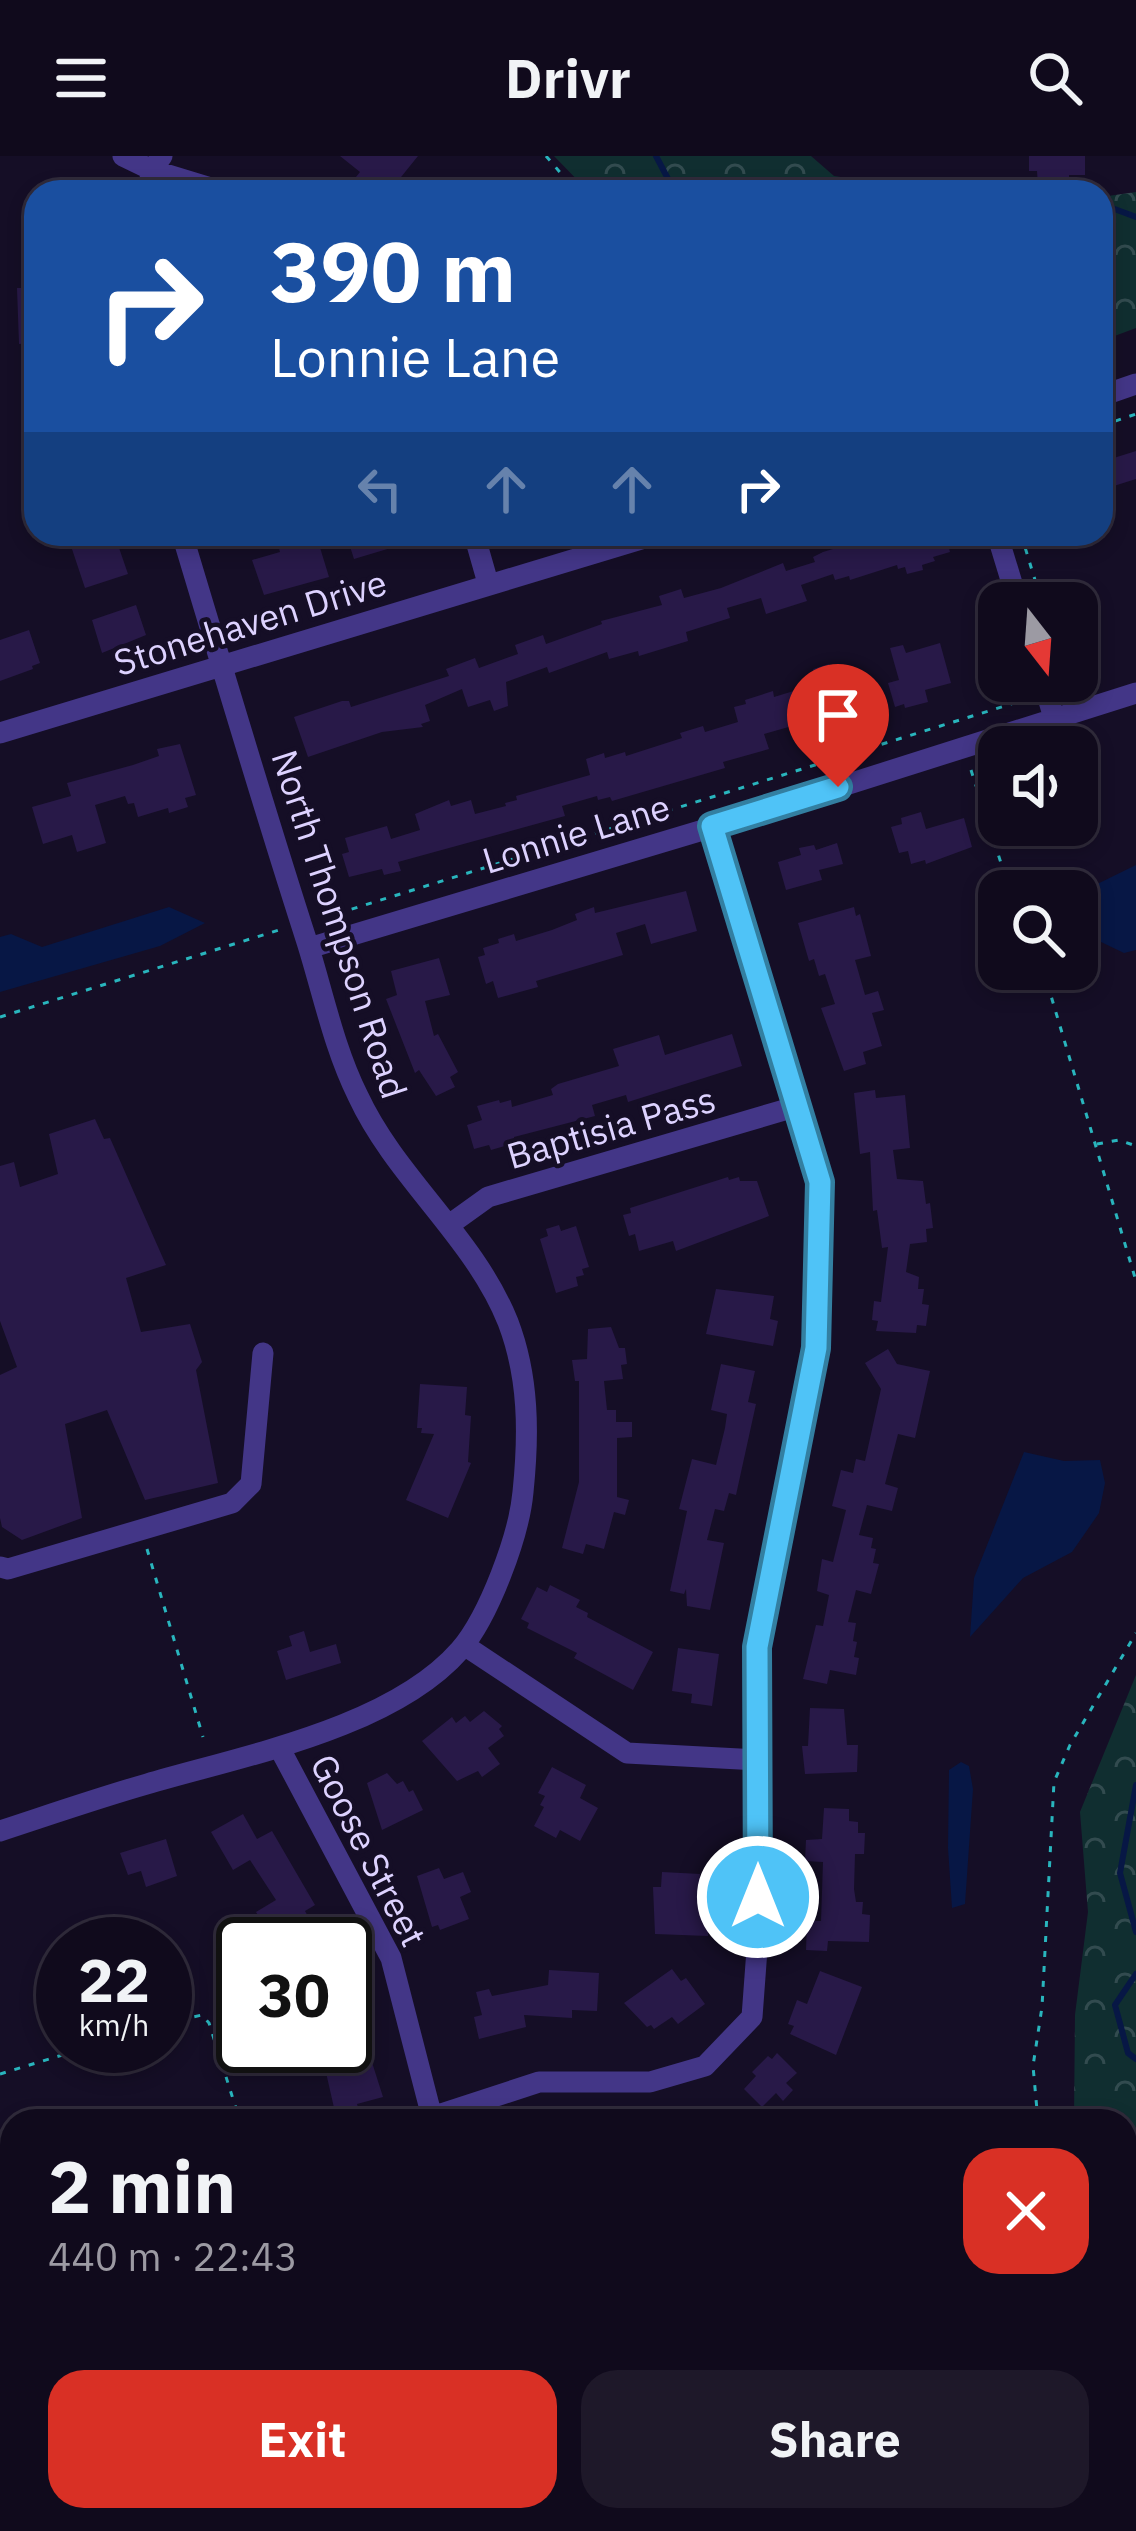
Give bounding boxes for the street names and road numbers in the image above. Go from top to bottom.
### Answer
street label: Stonehaven Drive [108,558,392,686]
street label: North Thompson Road [261,744,419,1104]
street label: Lonnie Lane [477,782,675,884]
street label: Baptisia Pass [501,1075,721,1179]
street label: Goose Street [300,1746,438,1954]

